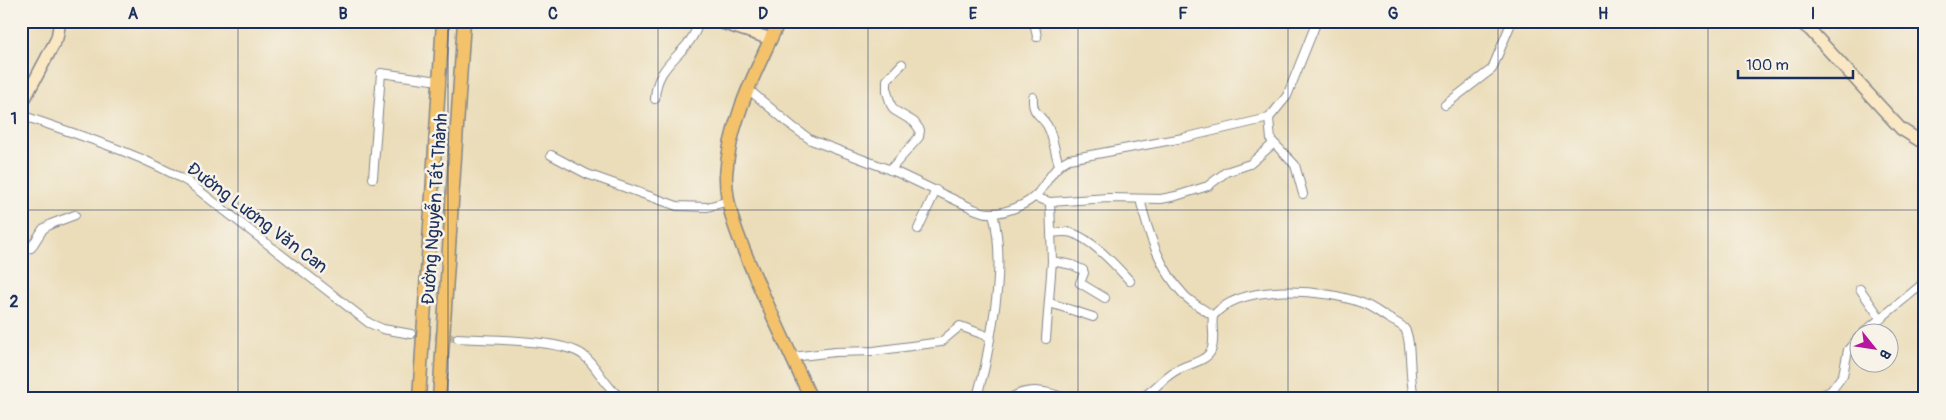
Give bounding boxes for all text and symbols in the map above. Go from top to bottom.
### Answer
text: A [128,4,139,24]
text: B [338,4,348,24]
text: C [548,4,558,24]
text: D [758,4,768,24]
text: E [969,4,978,24]
text: F [1178,4,1188,24]
text: G [1388,4,1399,24]
text: H [1598,4,1608,24]
text: I [1811,4,1815,24]
scale bar [1738,48,1854,80]
text: 100 m [1746,56,1789,75]
text: 1 [11,109,17,129]
street label: Đường Nguyễn Tất Thành [417,112,453,306]
street label: Đường Lương Văn Can [182,158,332,278]
text: 2 [10,292,19,312]
north arrow [1848,322,1898,372]
text: B [1875,347,1894,362]

